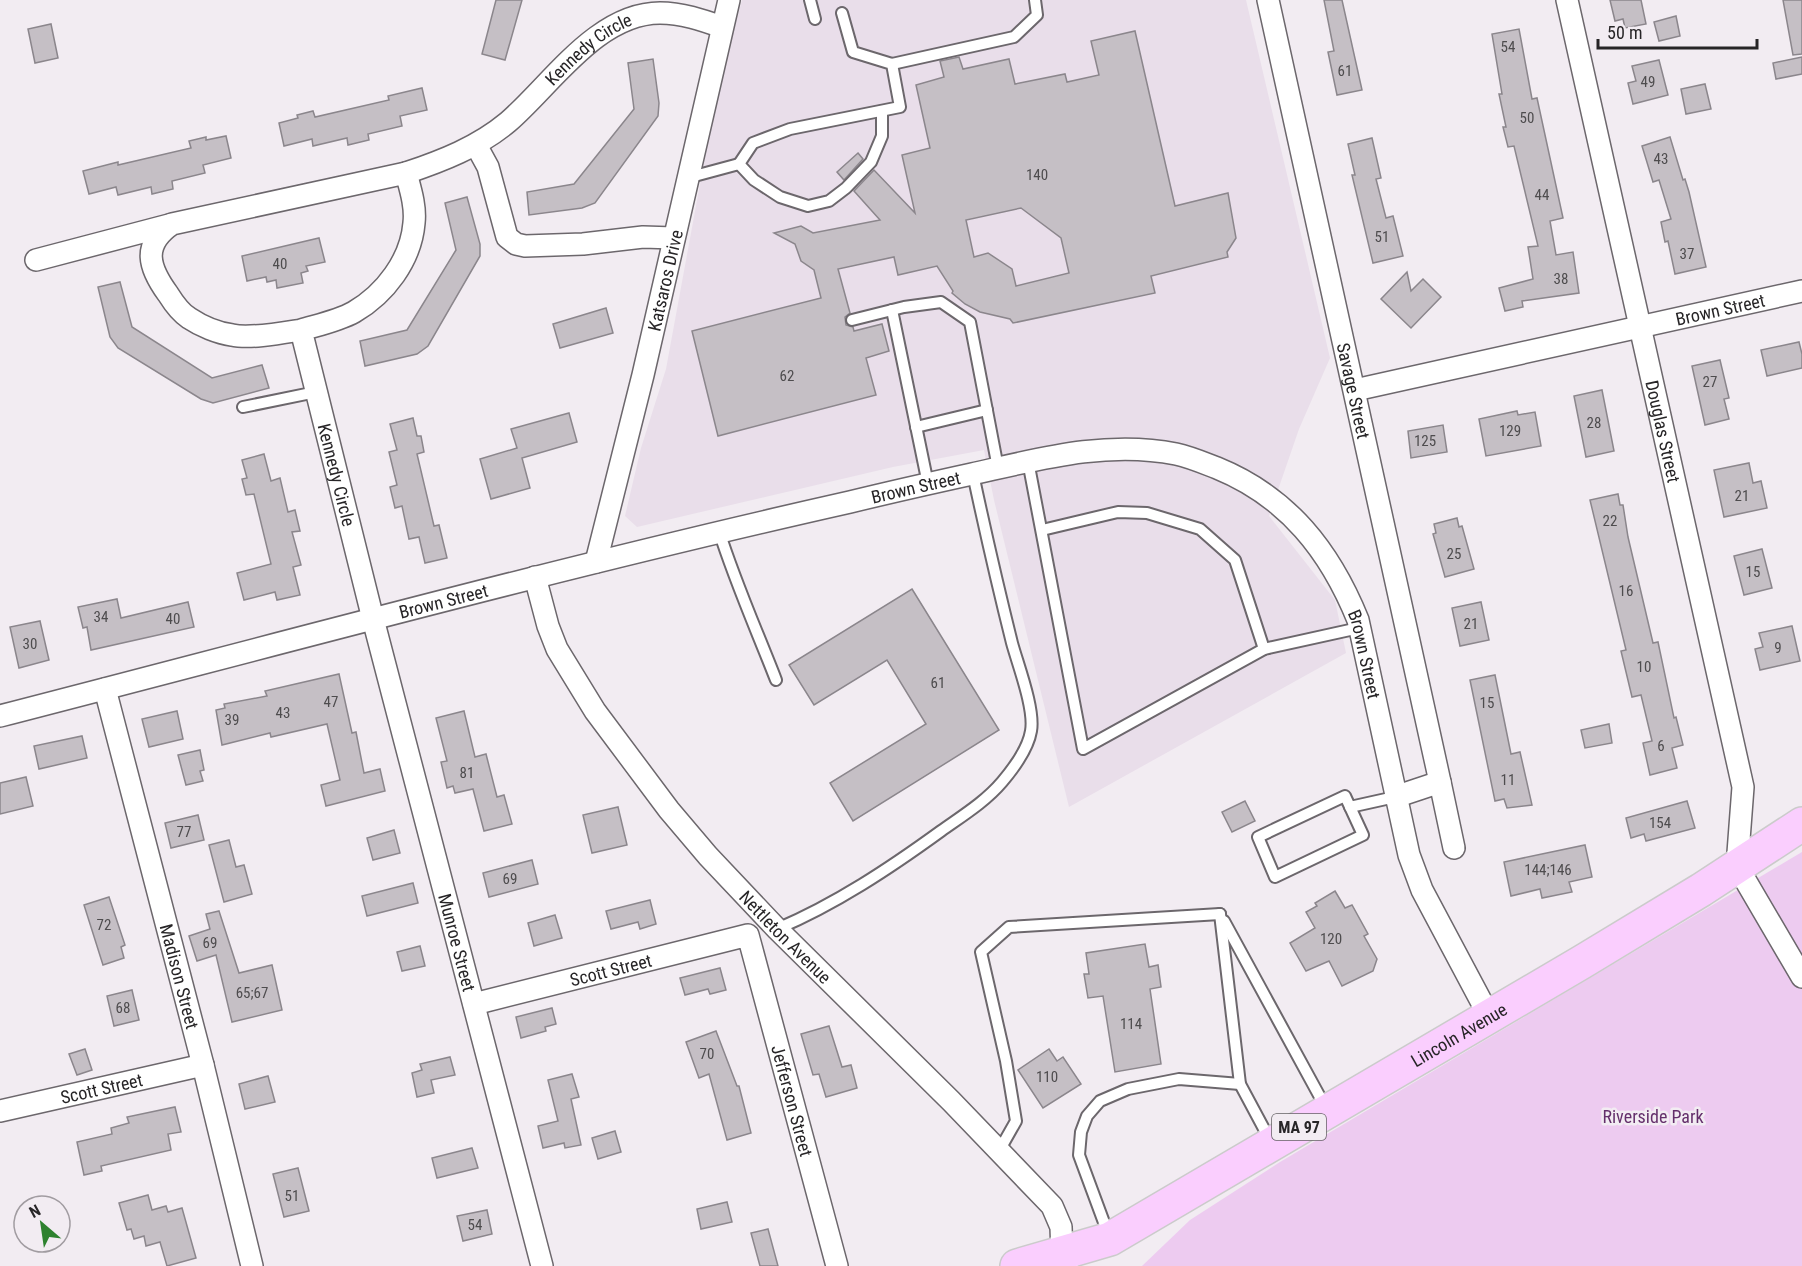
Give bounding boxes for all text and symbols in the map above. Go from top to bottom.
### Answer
street label: Kennedy Circle [540,8,634,89]
scale bar [1598,12,1757,50]
text: 50 m [1607,22,1642,43]
house number: 54 [1501,38,1515,56]
house number: 61 [1338,62,1352,80]
house number: 49 [1641,73,1655,91]
house number: 50 [1520,109,1534,127]
house number: 43 [1654,150,1668,168]
house number: 140 [1026,166,1048,184]
house number: 44 [1535,186,1549,204]
street label: Katsaros Drive [643,228,687,333]
house number: 51 [1375,228,1389,246]
house number: 37 [1680,245,1694,263]
house number: 40 [273,255,287,273]
house number: 38 [1554,270,1568,288]
street label: Brown Street [1673,289,1767,329]
street label: Savage Street [1333,341,1375,441]
house number: 62 [780,367,794,385]
house number: 27 [1703,373,1717,391]
street label: Douglas Street [1642,378,1685,485]
house number: 28 [1587,414,1601,432]
street label: Kennedy Circle [314,421,360,528]
house number: 129 [1499,422,1521,440]
house number: 125 [1414,432,1436,450]
street label: Brown Street [869,466,962,507]
house number: 21 [1735,487,1749,505]
house number: 22 [1603,512,1617,530]
house number: 25 [1447,545,1461,563]
house number: 15 [1746,563,1760,581]
street label: Brown Street [397,579,490,622]
house number: 16 [1619,582,1633,600]
street label: Brown Street [1344,606,1385,701]
house number: 34 [94,608,108,626]
house number: 40 [166,610,180,628]
house number: 21 [1464,615,1478,633]
house number: 30 [23,635,37,653]
house number: 9 [1774,639,1782,657]
house number: 10 [1637,658,1651,676]
house number: 61 [931,674,945,692]
house number: 47 [324,693,338,711]
house number: 15 [1480,694,1494,712]
house number: 43 [276,704,290,722]
house number: 39 [225,711,239,729]
house number: 6 [1657,737,1665,755]
house number: 81 [460,764,474,782]
house number: 11 [1501,771,1515,789]
house number: 154 [1649,814,1671,832]
house number: 77 [177,823,191,841]
house number: 144;146 [1524,861,1572,879]
house number: 69 [503,870,517,888]
street label: Nettleton Avenue [735,886,836,987]
street label: Munroe Street [435,891,480,994]
house number: 72 [97,916,111,934]
street label: Madison Street [156,922,204,1031]
house number: 120 [1320,930,1342,948]
house number: 69 [203,934,217,952]
street label: Scott Street [568,949,654,990]
house number: 65;67 [236,984,268,1002]
street label: Lincoln Avenue [1407,998,1510,1071]
house number: 68 [116,999,130,1017]
house number: 114 [1120,1015,1142,1033]
street label: Jefferson Street [768,1043,818,1159]
house number: 70 [700,1045,714,1063]
house number: 110 [1036,1068,1058,1086]
street label: Scott Street [58,1069,145,1108]
park label: Riverside Park [1602,1106,1704,1127]
road number: MA 97 [1272,1114,1326,1140]
house number: 51 [285,1187,299,1205]
north arrow [12,1194,72,1254]
text: N [26,1201,44,1222]
house number: 54 [468,1216,482,1234]

